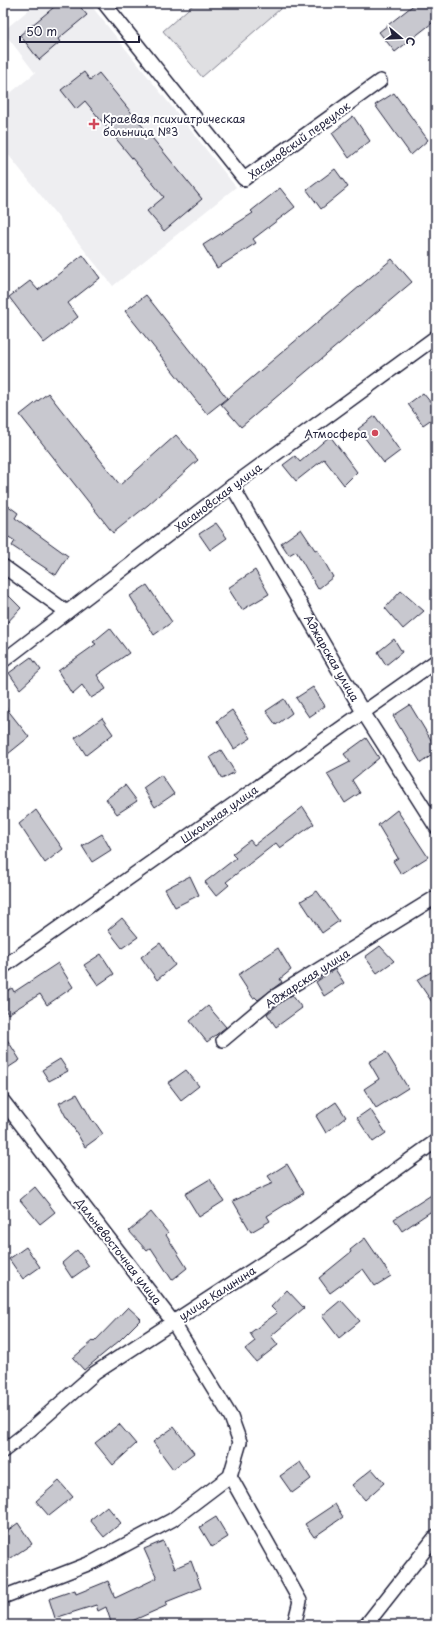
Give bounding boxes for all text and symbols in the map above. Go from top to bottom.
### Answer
scale bar [20,18,139,44]
north arrow [381,18,421,58]
text: 50 m [26,22,57,40]
text: С [402,35,420,48]
street label: Хасановский переулок [245,97,354,183]
place label: Краевая психиатрическая больница №3 [103,110,245,140]
marker: Краевая психиатрическая больница №3 [88,118,100,130]
place label: Атмосфера [305,425,367,442]
marker: Атмосфера [370,428,380,438]
street label: Хасановская улица [171,459,265,535]
street label: Аджарская улица [300,611,364,705]
street label: Школьная улица [177,781,261,847]
street label: Аджарская улица [261,944,353,1012]
street label: Дальневосточная улица [71,1193,166,1308]
street label: улица Калинина [175,1262,259,1324]

